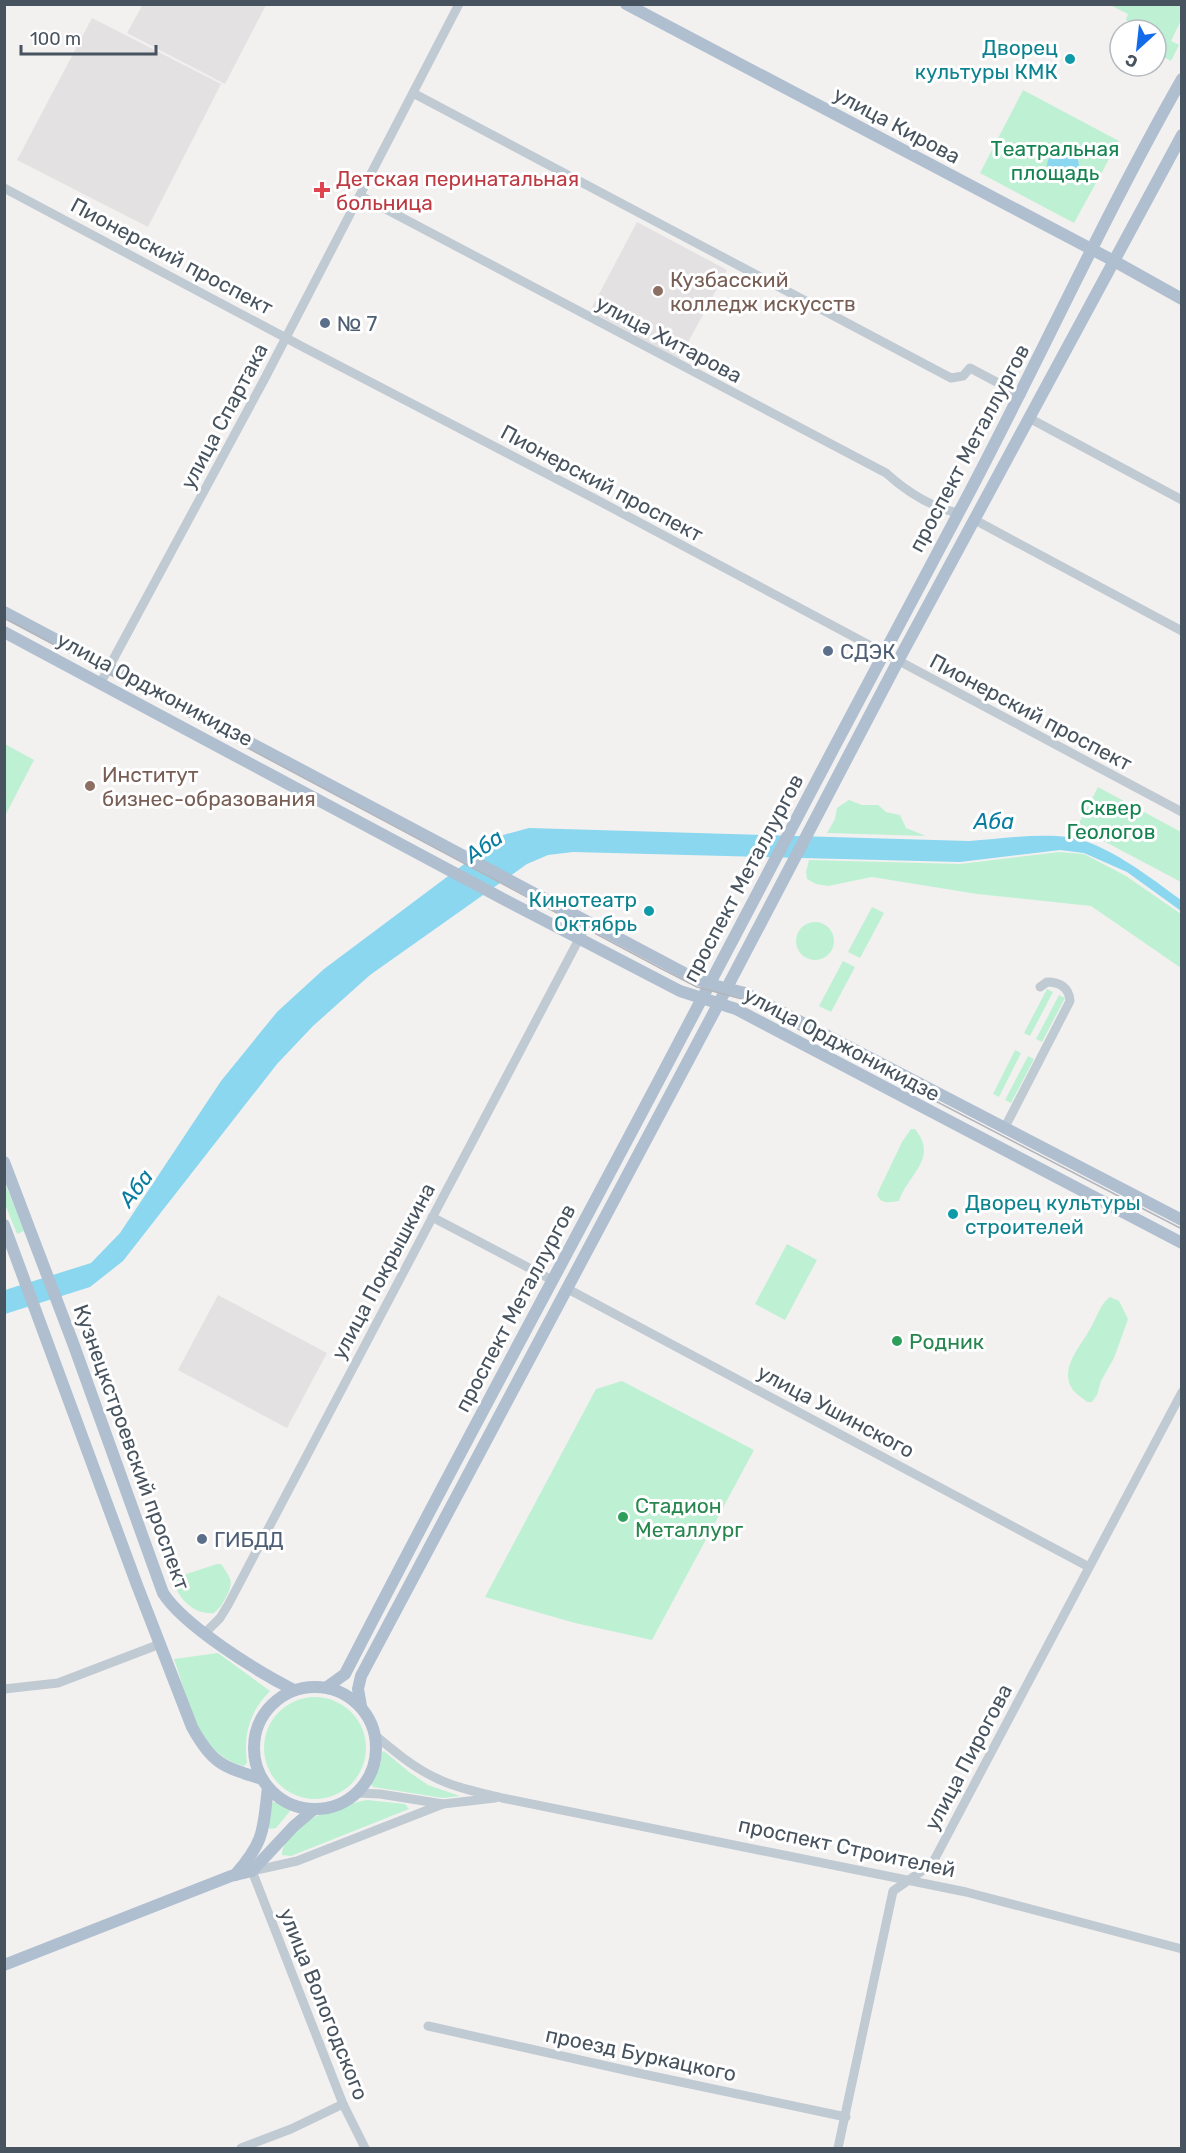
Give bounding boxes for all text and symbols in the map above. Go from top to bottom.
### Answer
scale bar [21,18,156,56]
north arrow [1108,18,1168,78]
text: 100 m [30,28,81,50]
place label: Дворец культуры КМК [915,35,1058,84]
text: С [1122,50,1141,72]
marker: Дворец культуры КМК [1063,52,1077,66]
street label: улица Кирова [829,81,965,169]
park label: Театральная площадь [991,136,1119,185]
place label: Детская перинатальная больница [336,166,579,215]
marker: Детская перинатальная больница [313,181,331,199]
street label: Пионерский проспект [67,192,278,320]
place label: Кузбасский колледж искусств [670,267,856,316]
marker: Кузбасский колледж искусств [651,284,665,298]
street label: улица Хитарова [592,290,746,388]
place label: № 7 [337,311,377,336]
marker: № 7 [318,316,332,330]
street label: улица Спартака [175,339,273,493]
street label: проспект Металлургов [904,340,1034,556]
street label: Пионерский проспект [497,419,708,547]
street label: улица Орджоникидзе [53,627,257,751]
place label: СДЭК [840,639,896,664]
marker: СДЭК [821,644,835,658]
street label: Пионерский проспект [926,648,1137,776]
place label: Институт бизнес-образования [102,762,316,811]
street label: проспект Металлургов [678,770,808,986]
marker: Институт бизнес-образования [83,779,97,793]
park label: Сквер Геологов [1067,795,1155,844]
water label: Аба [973,808,1014,835]
water label: Аба [459,823,508,869]
place label: Кинотеатр Октябрь [529,887,637,936]
marker: Кинотеатр Октябрь [642,904,656,918]
street label: улица Орджоникидзе [740,982,944,1106]
water label: Аба [112,1164,159,1213]
street label: улица Покрышкина [326,1179,440,1363]
place label: Дворец культуры строителей [965,1190,1141,1239]
street label: проспект Металлургов [450,1200,580,1416]
marker: Дворец культуры строителей [946,1207,960,1221]
street label: Кузнецкстроевский проспект [69,1301,195,1593]
place label: Родник [909,1329,984,1354]
marker: Родник [890,1334,904,1348]
street label: улица Ушинского [753,1359,919,1463]
place label: Стадион Металлург [635,1493,743,1542]
marker: Стадион Металлург [616,1510,630,1524]
place label: ГИБДД [214,1527,284,1552]
marker: ГИБДД [195,1532,209,1546]
street label: улица Пирогова [919,1680,1017,1834]
street label: проспект Строителей [736,1812,958,1882]
street label: улица Вологодского [274,1905,374,2103]
street label: проезд Буркацкого [543,2022,739,2086]

